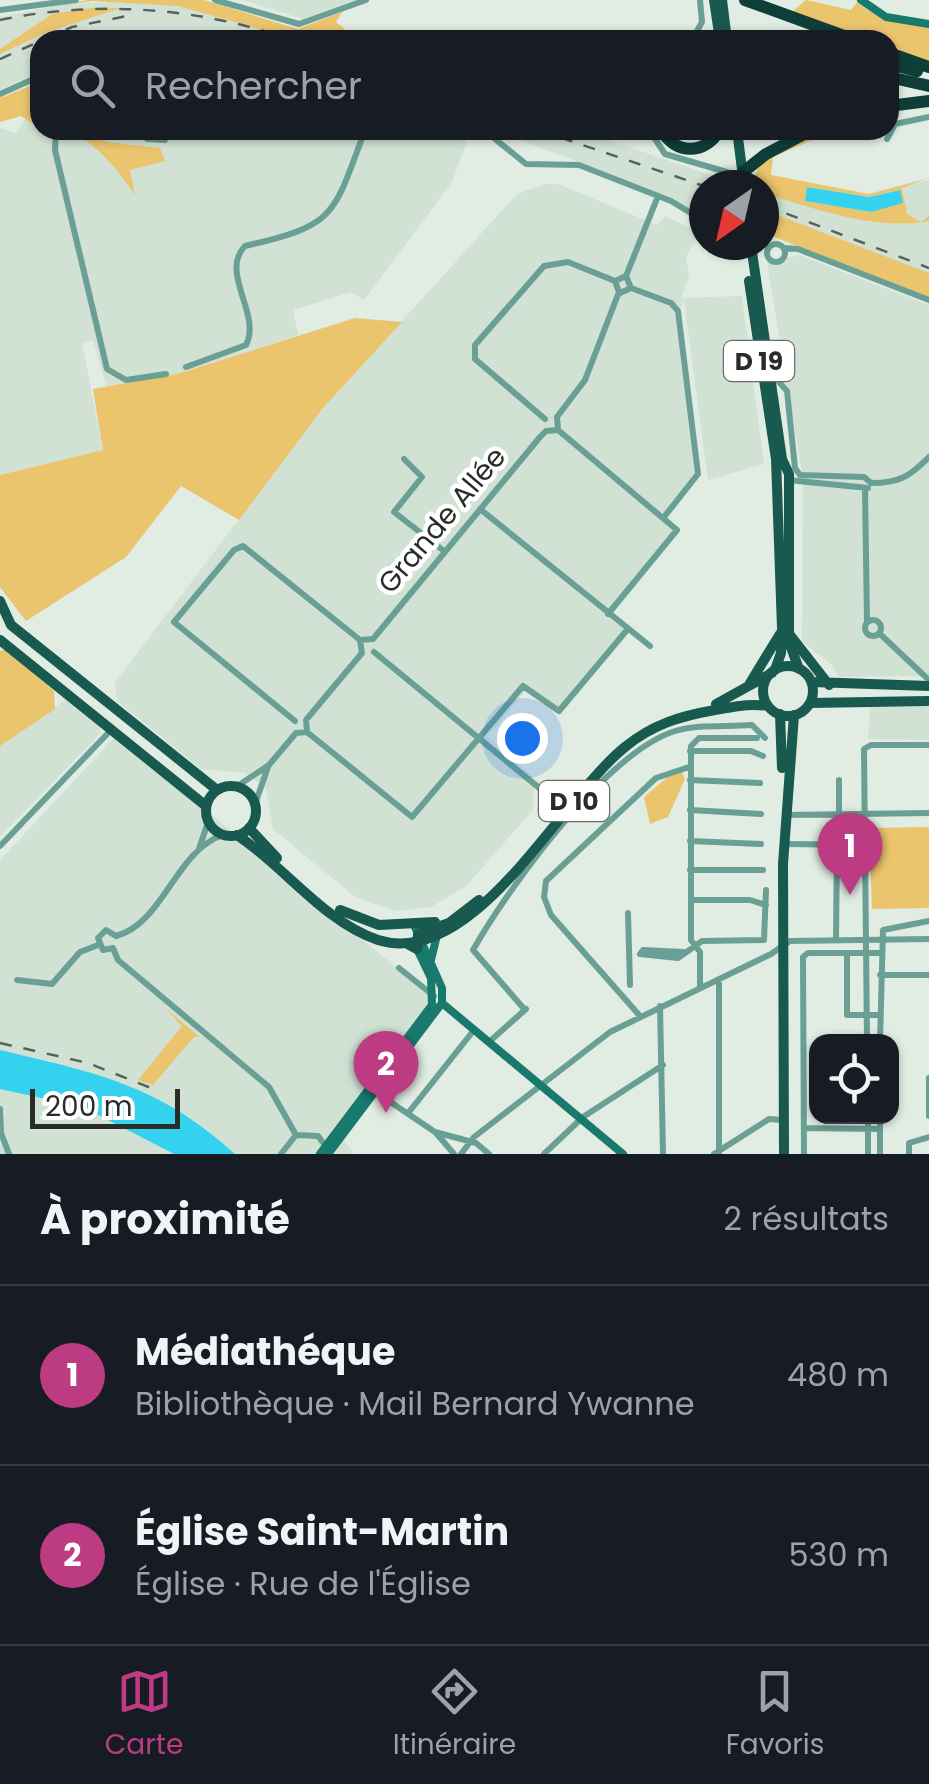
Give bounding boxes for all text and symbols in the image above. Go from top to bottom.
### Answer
search box [30,30,899,140]
icon: search [65,58,120,113]
text: Rechercher [145,59,362,112]
north arrow [689,170,779,260]
road number: D 19 [724,341,794,381]
street label: Grande Allée [369,438,515,602]
your location [497,713,548,764]
road number: D 10 [539,781,609,821]
pin: 1 [818,812,882,895]
pin: 2 [354,1030,418,1113]
map controls [809,1034,899,1124]
button: locate [809,1034,899,1124]
scale bar [30,1084,180,1128]
text: 200 m [45,1087,133,1126]
text: À proximité [40,1190,290,1249]
text: 2 résultats [724,1196,889,1241]
text: Médiathéque [135,1325,395,1378]
text: 1 [66,1352,79,1397]
text: 480 m [787,1352,889,1397]
text: Bibliothèque · Mail Bernard Ywanne [135,1381,695,1426]
text: Église Saint-Martin [135,1505,509,1558]
text: 2 [63,1532,82,1577]
text: 530 m [788,1532,889,1577]
text: Église · Rue de l'Église [135,1561,471,1606]
tab: Carte [105,1664,183,1766]
tab: Itinéraire [393,1664,516,1766]
tab: Favoris [726,1664,824,1766]

